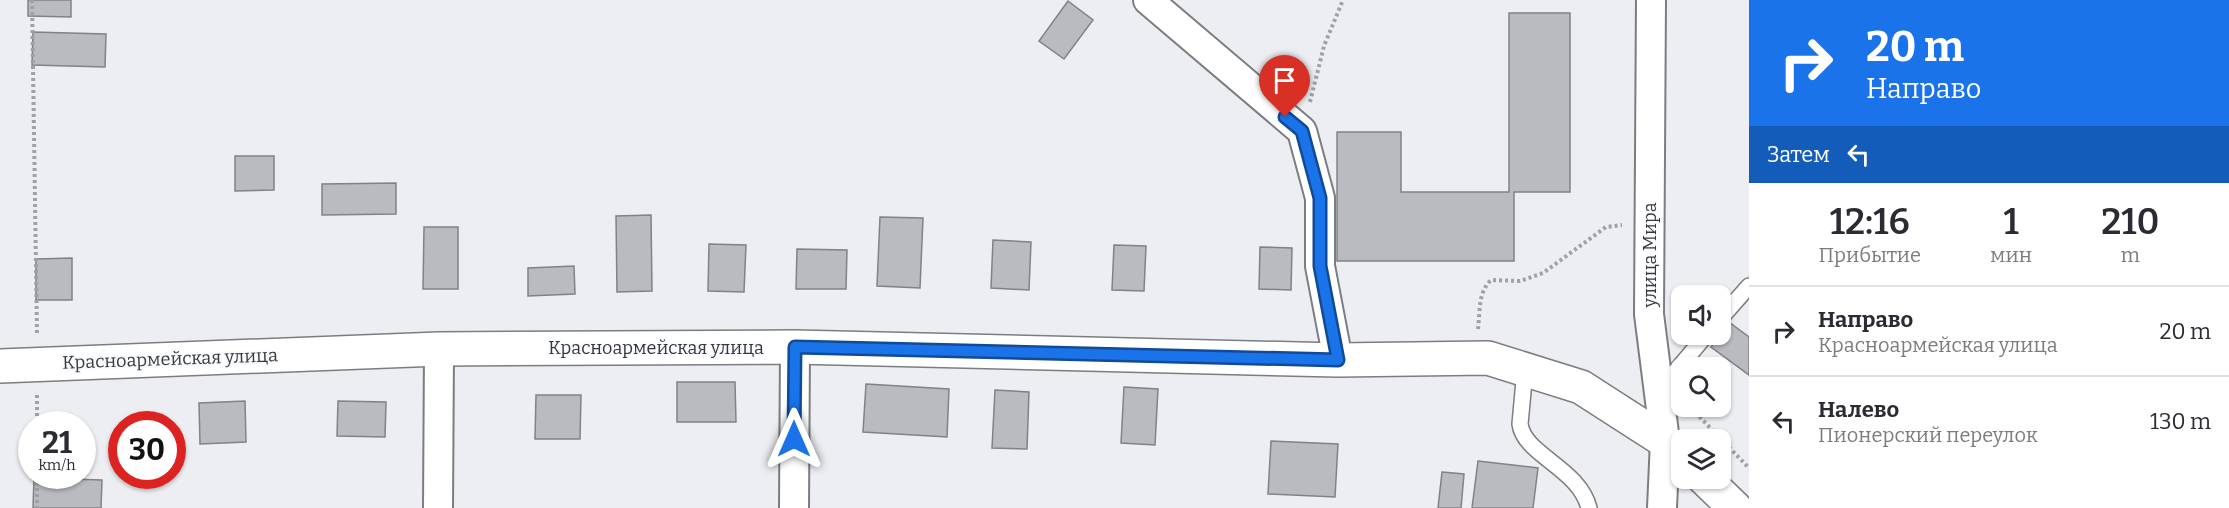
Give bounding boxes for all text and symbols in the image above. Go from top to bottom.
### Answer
text: 20 m [1866,22,1964,72]
icon: right [1767,24,1845,102]
pin [1259,55,1310,117]
icon: arrive [1268,64,1301,97]
text: Направо [1866,73,1981,105]
icon: left [1842,138,1875,171]
text: Затем [1767,141,1830,168]
text: 12:16 [1830,200,1910,244]
text: 1 [2003,200,2019,244]
text: 210 [2101,200,2160,244]
street label: улица Мира [1639,202,1661,309]
text: Прибытие [1818,243,1921,267]
text: мин [1990,243,2032,267]
text: m [2121,243,2140,267]
map controls [1671,285,1731,489]
button: sound [1671,285,1731,345]
text: Направо [1818,306,1913,333]
icon: right [1767,315,1800,348]
text: 20 m [2160,318,2211,345]
text: Красноармейская улица [1818,333,2058,357]
street label: Красноармейская улица [548,337,764,359]
street label: Красноармейская улица [62,344,278,374]
button: search [1671,357,1731,417]
text: Налево [1818,396,1899,423]
icon: left [1767,405,1800,438]
position arrow [762,407,826,471]
text: 130 m [2150,408,2211,435]
speed limit sign: 30 [108,411,186,489]
text: Пионерский переулок [1818,423,2038,447]
text: 21 [42,425,72,461]
button: layers [1671,429,1731,489]
text: km/h [38,456,76,474]

